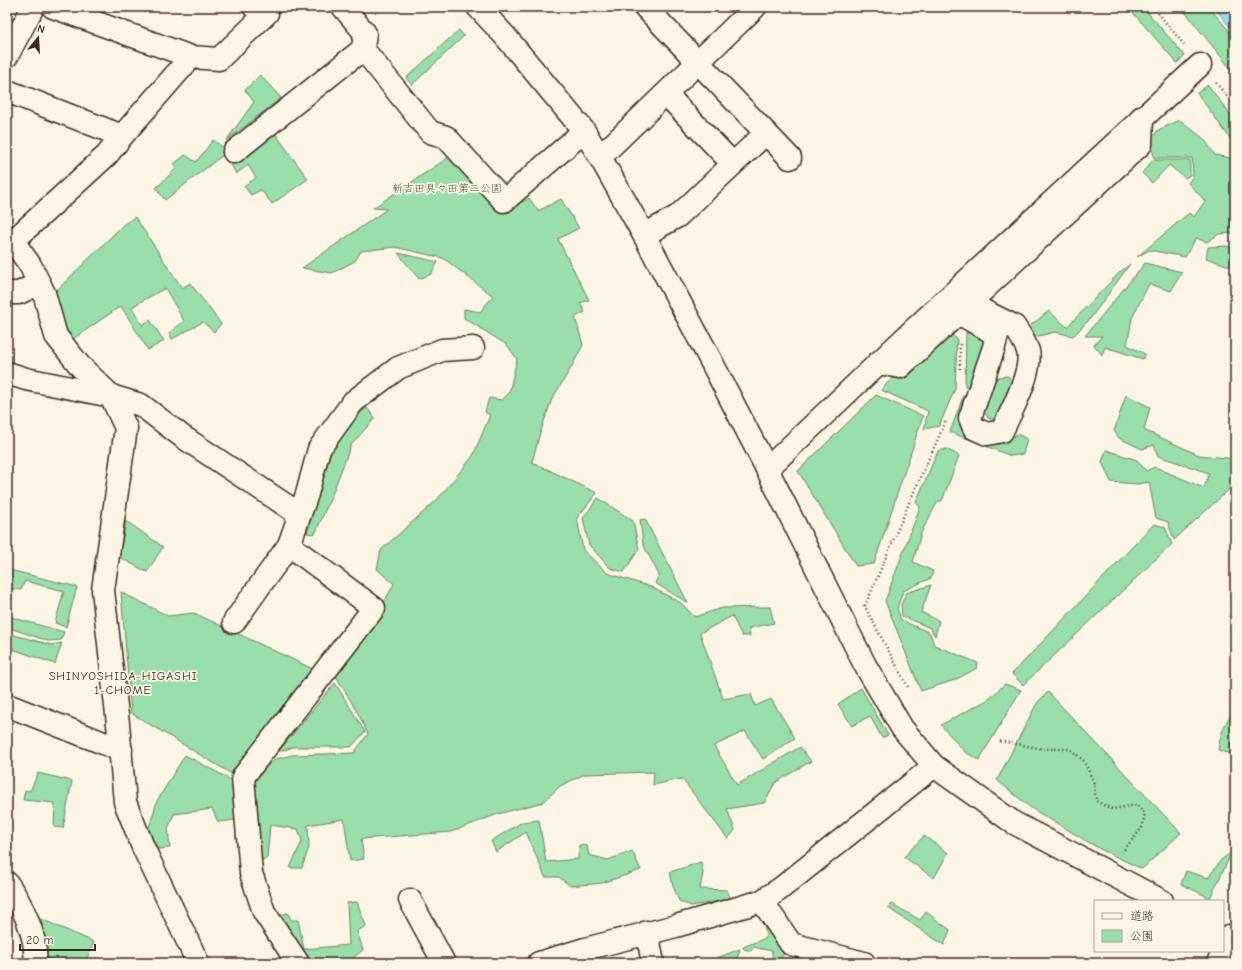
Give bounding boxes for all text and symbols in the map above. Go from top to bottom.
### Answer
north arrow [18,18,58,58]
text: N [36,22,46,36]
park label: 新吉田具々田第二公園 [392,182,502,195]
district label: SHINYOSHIDA-HIGASHI 1-CHOME [49,669,197,697]
legend [1094,900,1224,952]
text: 道路 [1130,909,1154,923]
scale bar [20,926,95,952]
text: 公園 [1130,929,1154,943]
text: 20 m [26,933,54,947]

